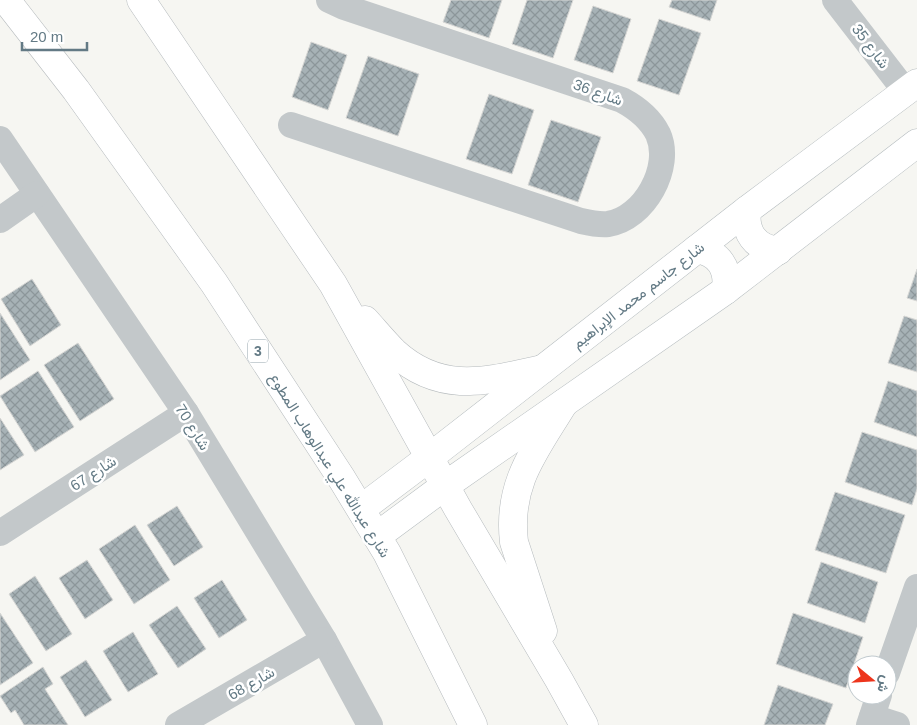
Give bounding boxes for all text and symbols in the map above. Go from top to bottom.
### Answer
scale bar [22,20,88,52]
street label: شارع 35 [846,21,893,73]
text: 20 m [30,28,63,45]
street label: شارع 36 [570,75,625,112]
street label: شارع جاسم محمد الإبراهيم [569,238,709,354]
road number: 3 [248,340,268,362]
street label: شارع عبدالله علي عبدالوهاب المطوع [262,370,394,563]
street label: شارع 70 [170,401,214,455]
street label: شارع 67 [67,452,121,497]
north arrow [847,655,897,705]
street label: شارع 68 [225,663,279,706]
text: ش [873,673,895,695]

